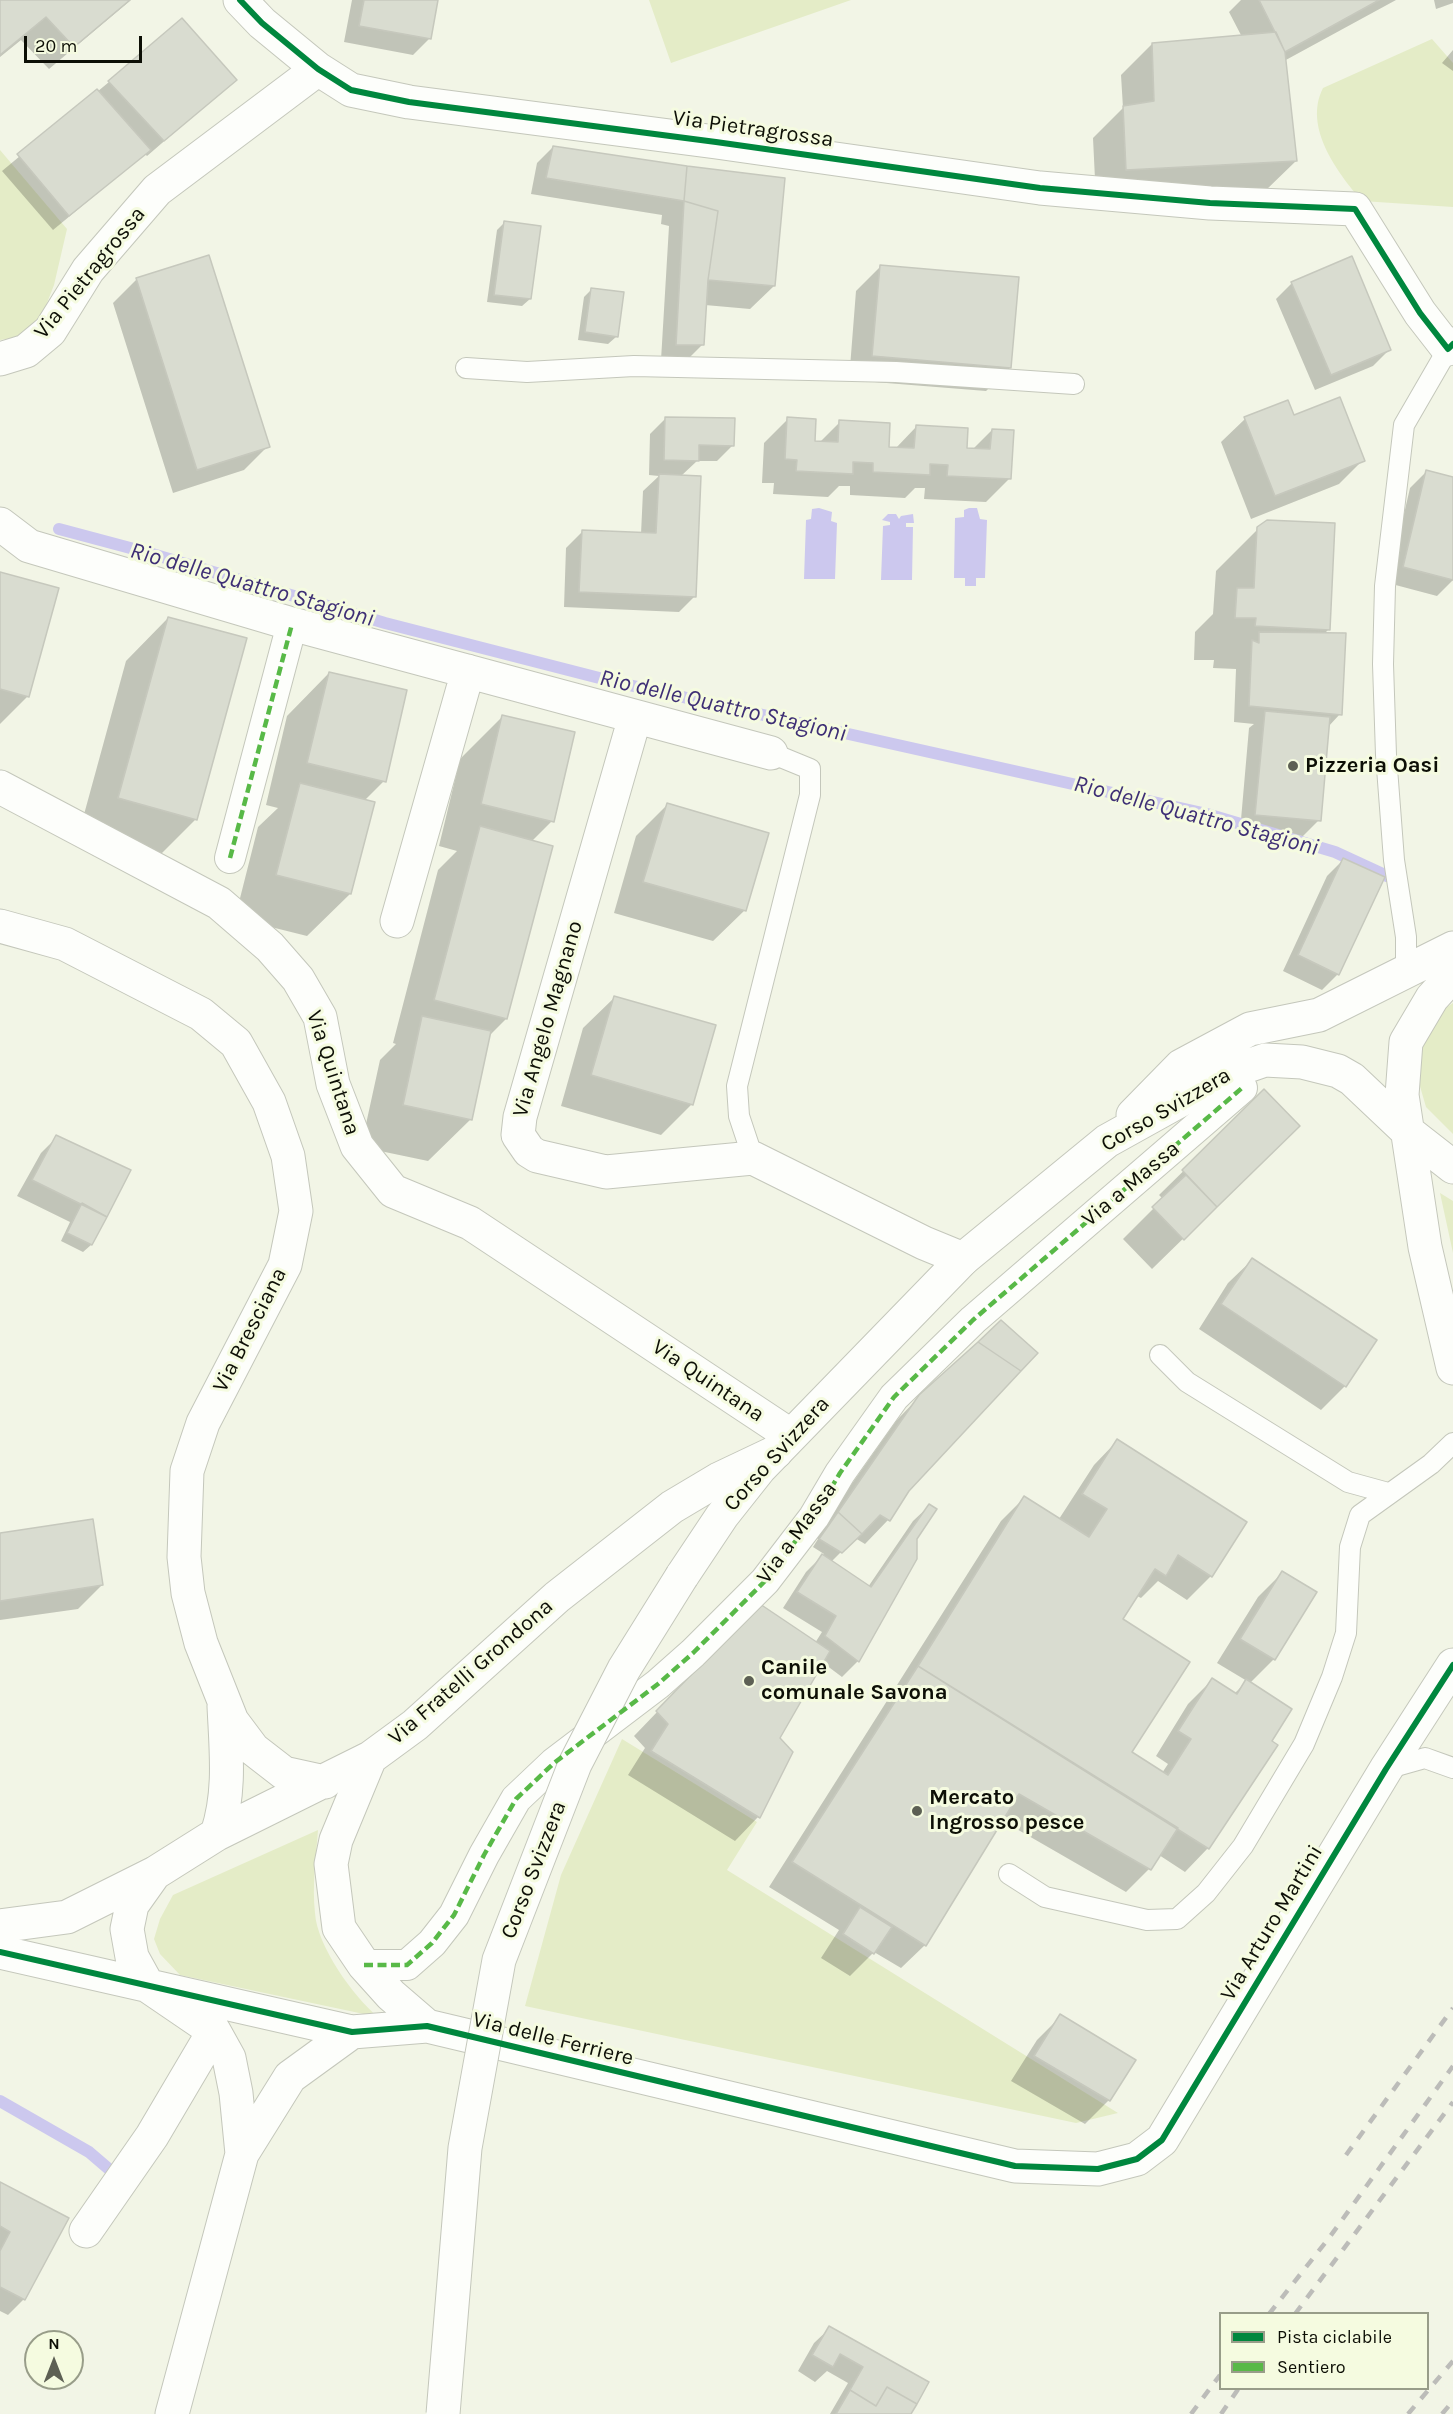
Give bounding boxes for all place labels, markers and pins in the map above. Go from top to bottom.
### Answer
place label: Pizzeria Oasi [1305,753,1439,779]
marker: Pizzeria Oasi [1286,759,1300,773]
place label: Canile comunale Savona [761,1655,948,1706]
marker: Canile comunale Savona [742,1674,756,1688]
place label: Mercato Ingrosso pesce [929,1785,1085,1837]
marker: Mercato Ingrosso pesce [910,1804,924,1818]

